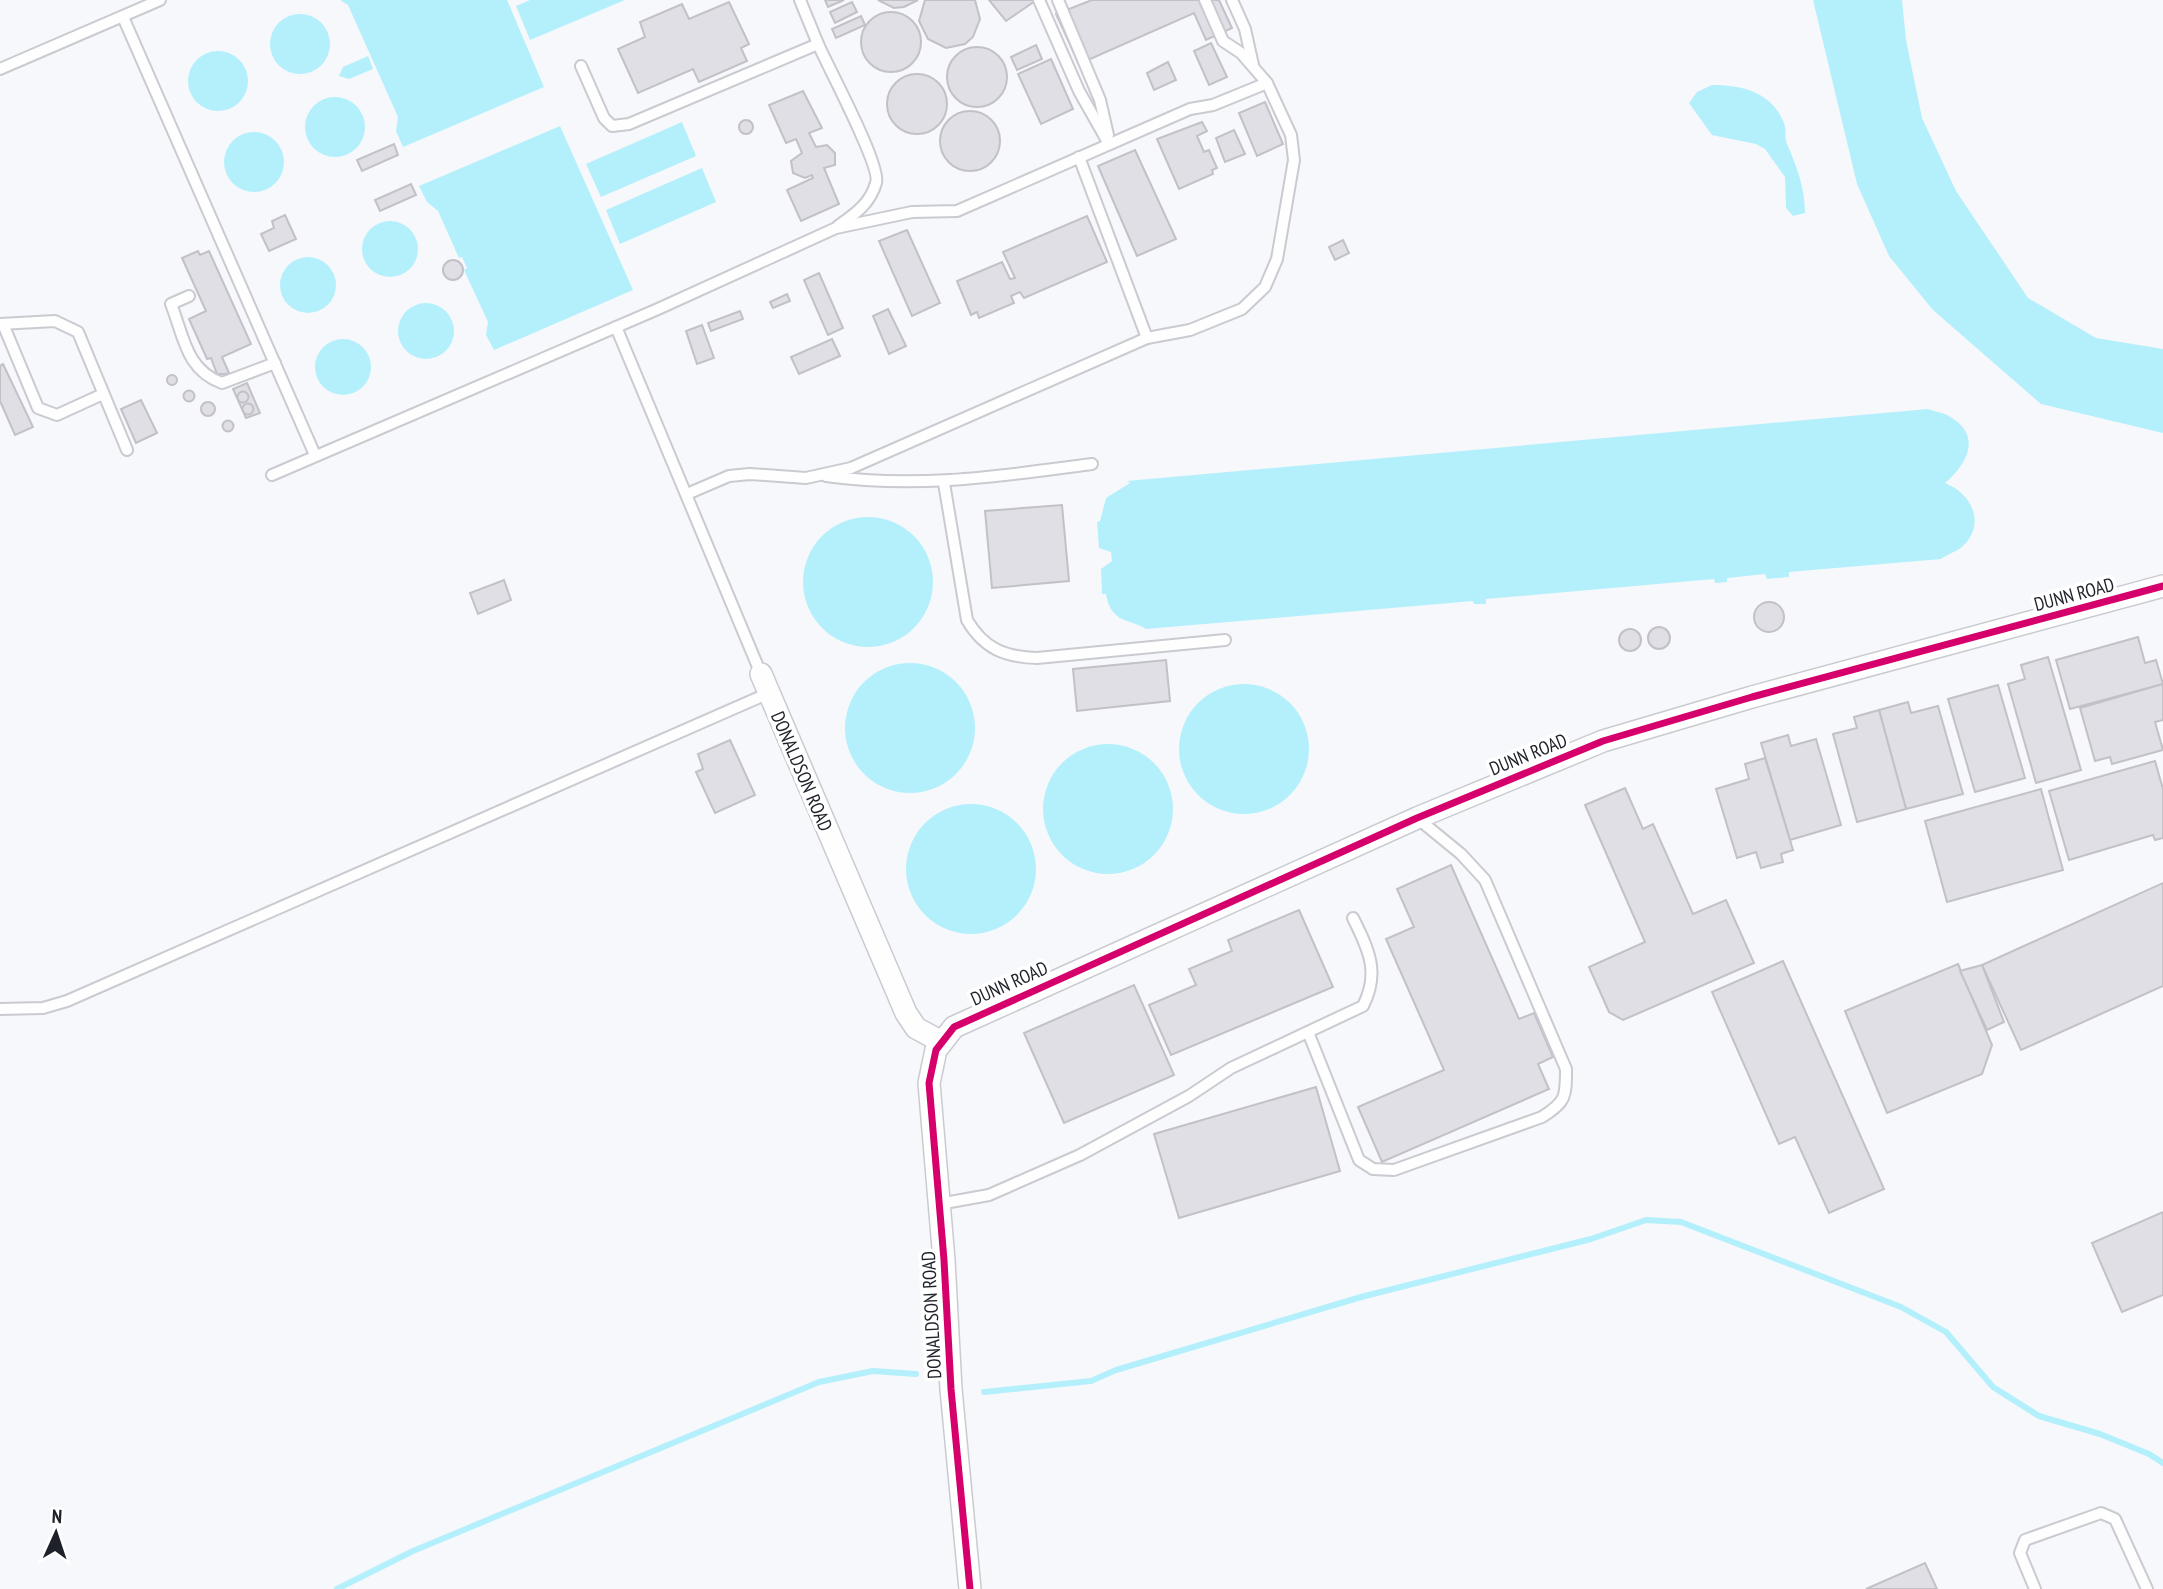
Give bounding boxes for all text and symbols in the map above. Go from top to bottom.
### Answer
street label: DUNN ROAD [2031,572,2117,616]
street label: DONALDSON ROAD [766,707,838,835]
street label: DUNN ROAD [1486,728,1570,780]
street label: DUNN ROAD [967,955,1051,1011]
street label: DONALDSON ROAD [916,1251,946,1379]
north arrow [21,1498,91,1568]
text: N [51,1504,63,1528]

